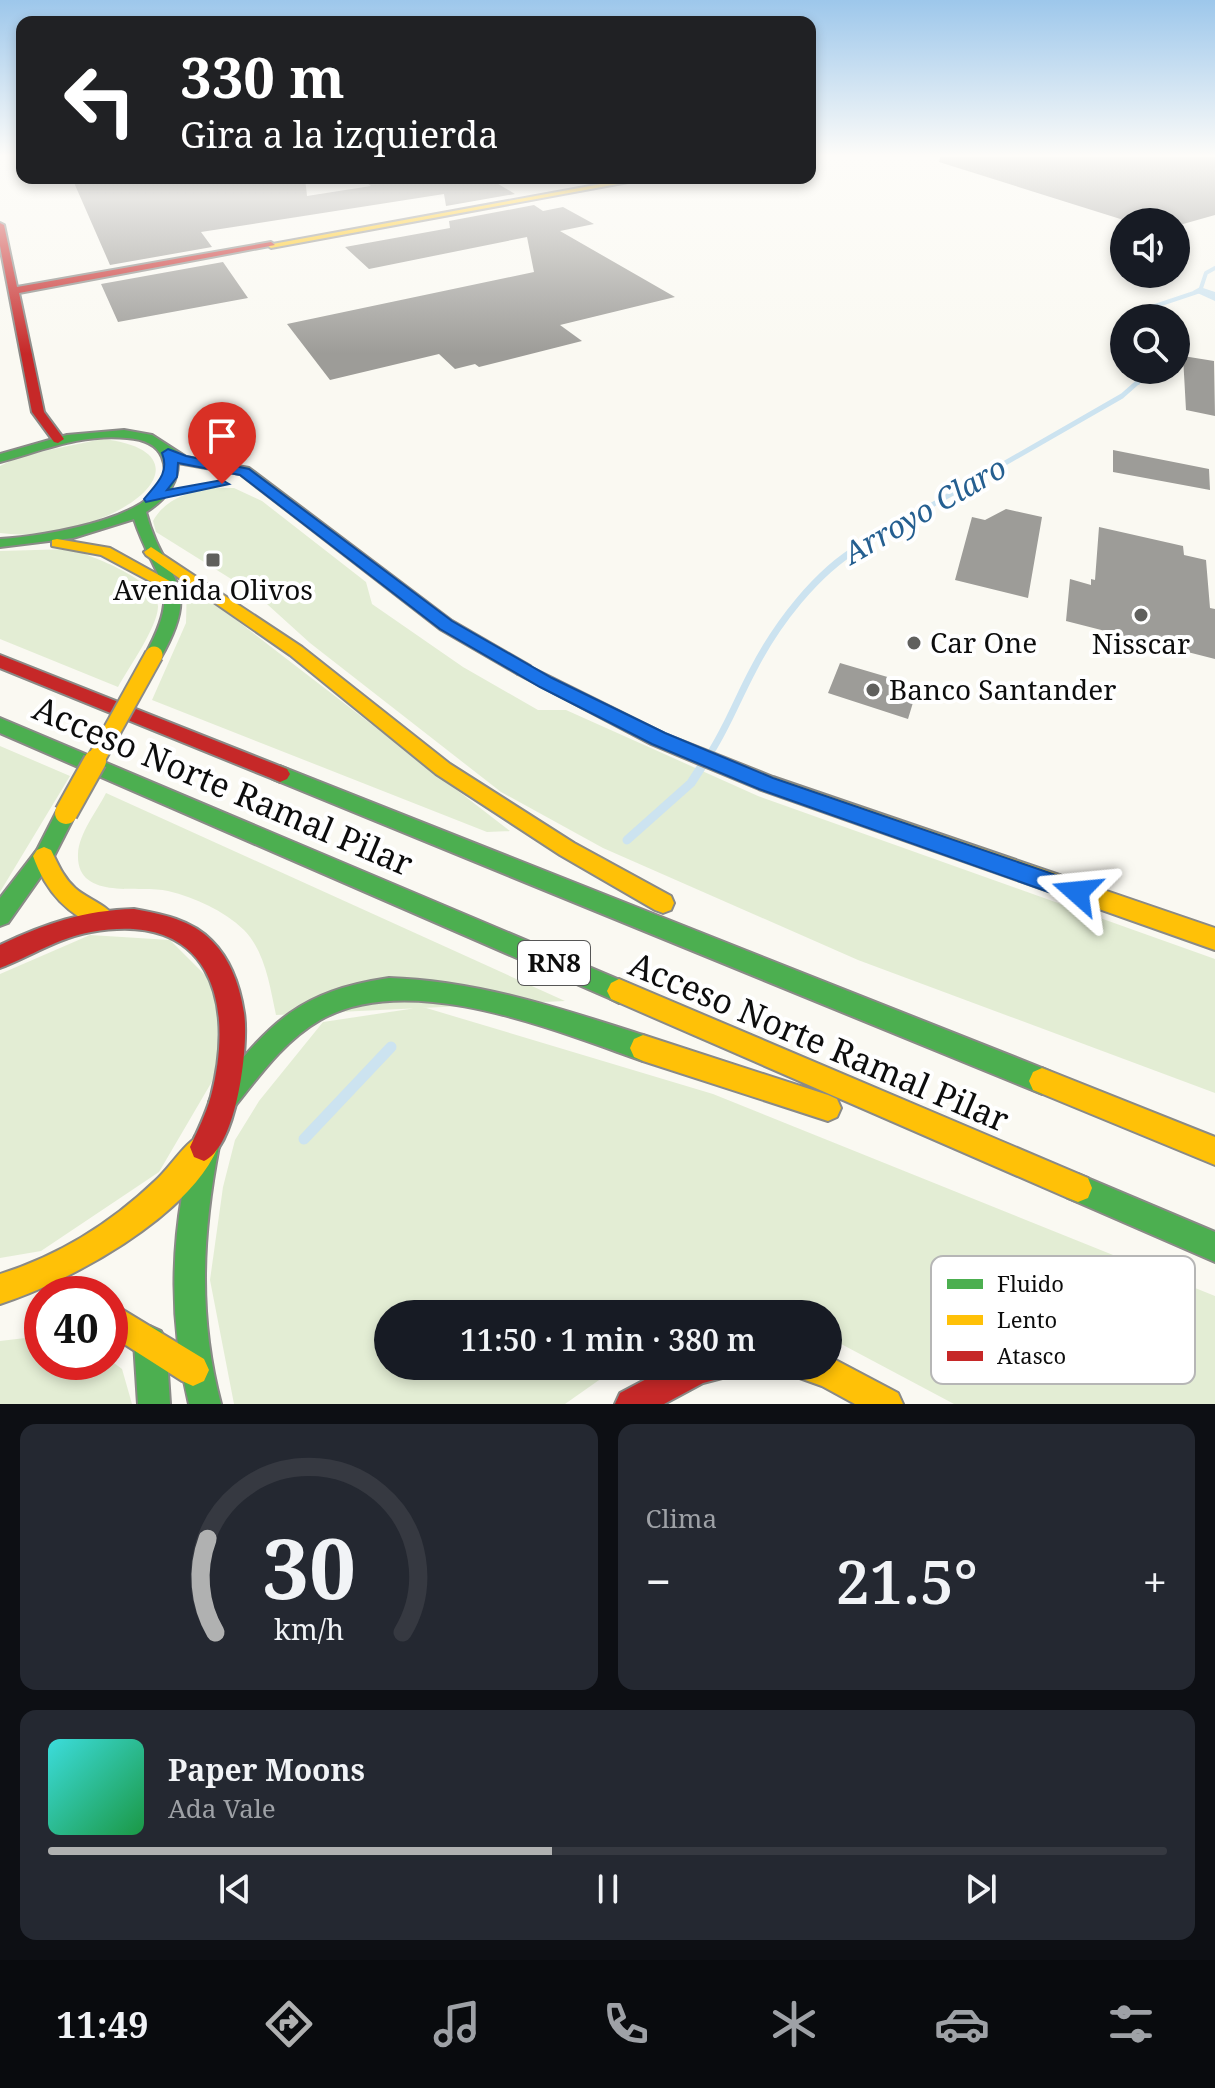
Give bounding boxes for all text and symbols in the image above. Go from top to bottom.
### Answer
text: 330 m [180,38,345,114]
icon: left [48,48,152,152]
text: Gira a la izquierda [180,110,499,159]
map controls [1110,208,1190,384]
button: sound [1110,208,1190,288]
button: search [1110,304,1190,384]
pin [188,402,256,484]
icon: arrive [200,414,244,458]
water label: Arroyo Claro [833,446,1013,574]
marker: Avenida Olivos [204,551,222,569]
place label: Avenida Olivos [113,570,313,608]
marker: Nisscar [1132,606,1150,624]
place label: Car One [930,623,1037,661]
place label: Nisscar [1092,624,1190,662]
marker: Car One [905,634,923,652]
place label: Banco Santander [889,670,1116,708]
marker: Banco Santander [864,681,882,699]
street label: Acceso Norte Ramal Pilar [26,684,420,886]
position arrow [1035,850,1119,934]
street label: Acceso Norte Ramal Pilar [622,940,1016,1142]
road number: RN8 [518,941,590,985]
legend [931,1256,1195,1384]
text: Fluido [997,1268,1064,1298]
speed limit sign: 40 [24,1276,128,1380]
text: Lento [997,1304,1057,1334]
text: 11:50 · 1 min · 380 m [460,1319,756,1360]
text: Atasco [997,1340,1066,1370]
text: Clima [646,1500,717,1536]
text: 30 [262,1510,356,1623]
text: 21.5° [836,1540,978,1622]
text: − [646,1551,671,1611]
text: + [1142,1551,1167,1611]
text: km/h [274,1609,344,1648]
text: Paper Moons [168,1749,365,1790]
text: Ada Vale [168,1790,276,1826]
icon: previous [213,1867,257,1911]
icon: pause [586,1867,630,1911]
icon: next [959,1867,1003,1911]
icon: directions [261,1996,317,2052]
icon: music [429,1996,485,2052]
icon: phone [598,1996,654,2052]
icon: climate [766,1996,822,2052]
icon: car [934,1996,990,2052]
icon: filters [1103,1996,1159,2052]
text: 11:49 [56,2000,149,2049]

